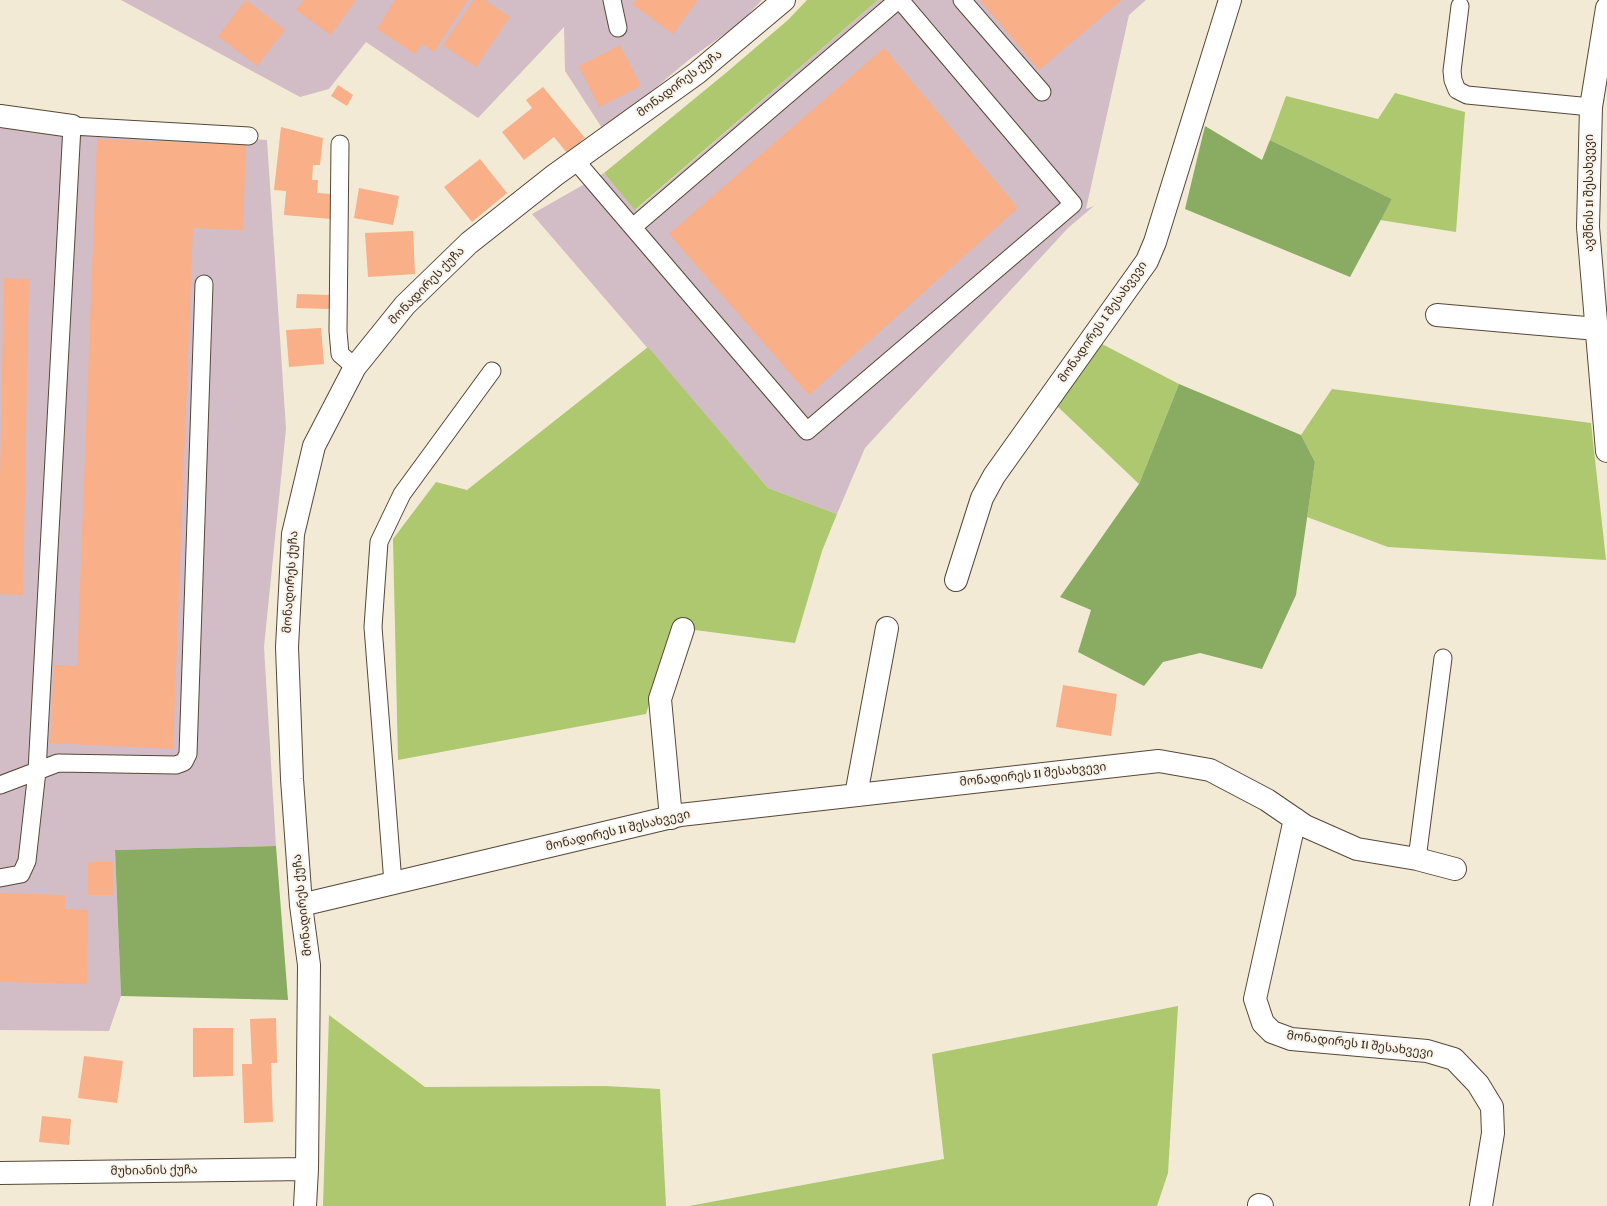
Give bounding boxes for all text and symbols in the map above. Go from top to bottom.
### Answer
street label: მონადირეს ქუჩა [635,47,725,121]
street label: ავშნის II შესახვევი [1583,134,1597,252]
street label: მონადირეს ქუჩა [386,244,468,328]
street label: მონადირეს I შესახვევი [1056,259,1150,385]
street label: მონადირეს ქუჩა [280,530,302,634]
street label: მონადირეს II შესახვევი [959,760,1107,790]
street label: მონადირეს II შესახვევი [544,807,692,855]
street label: მონადირეს ქუჩა [290,853,316,957]
street label: მონადირეს II შესახვევი [1286,1029,1434,1061]
street label: მუხიანის ქუჩა [110,1163,198,1179]

